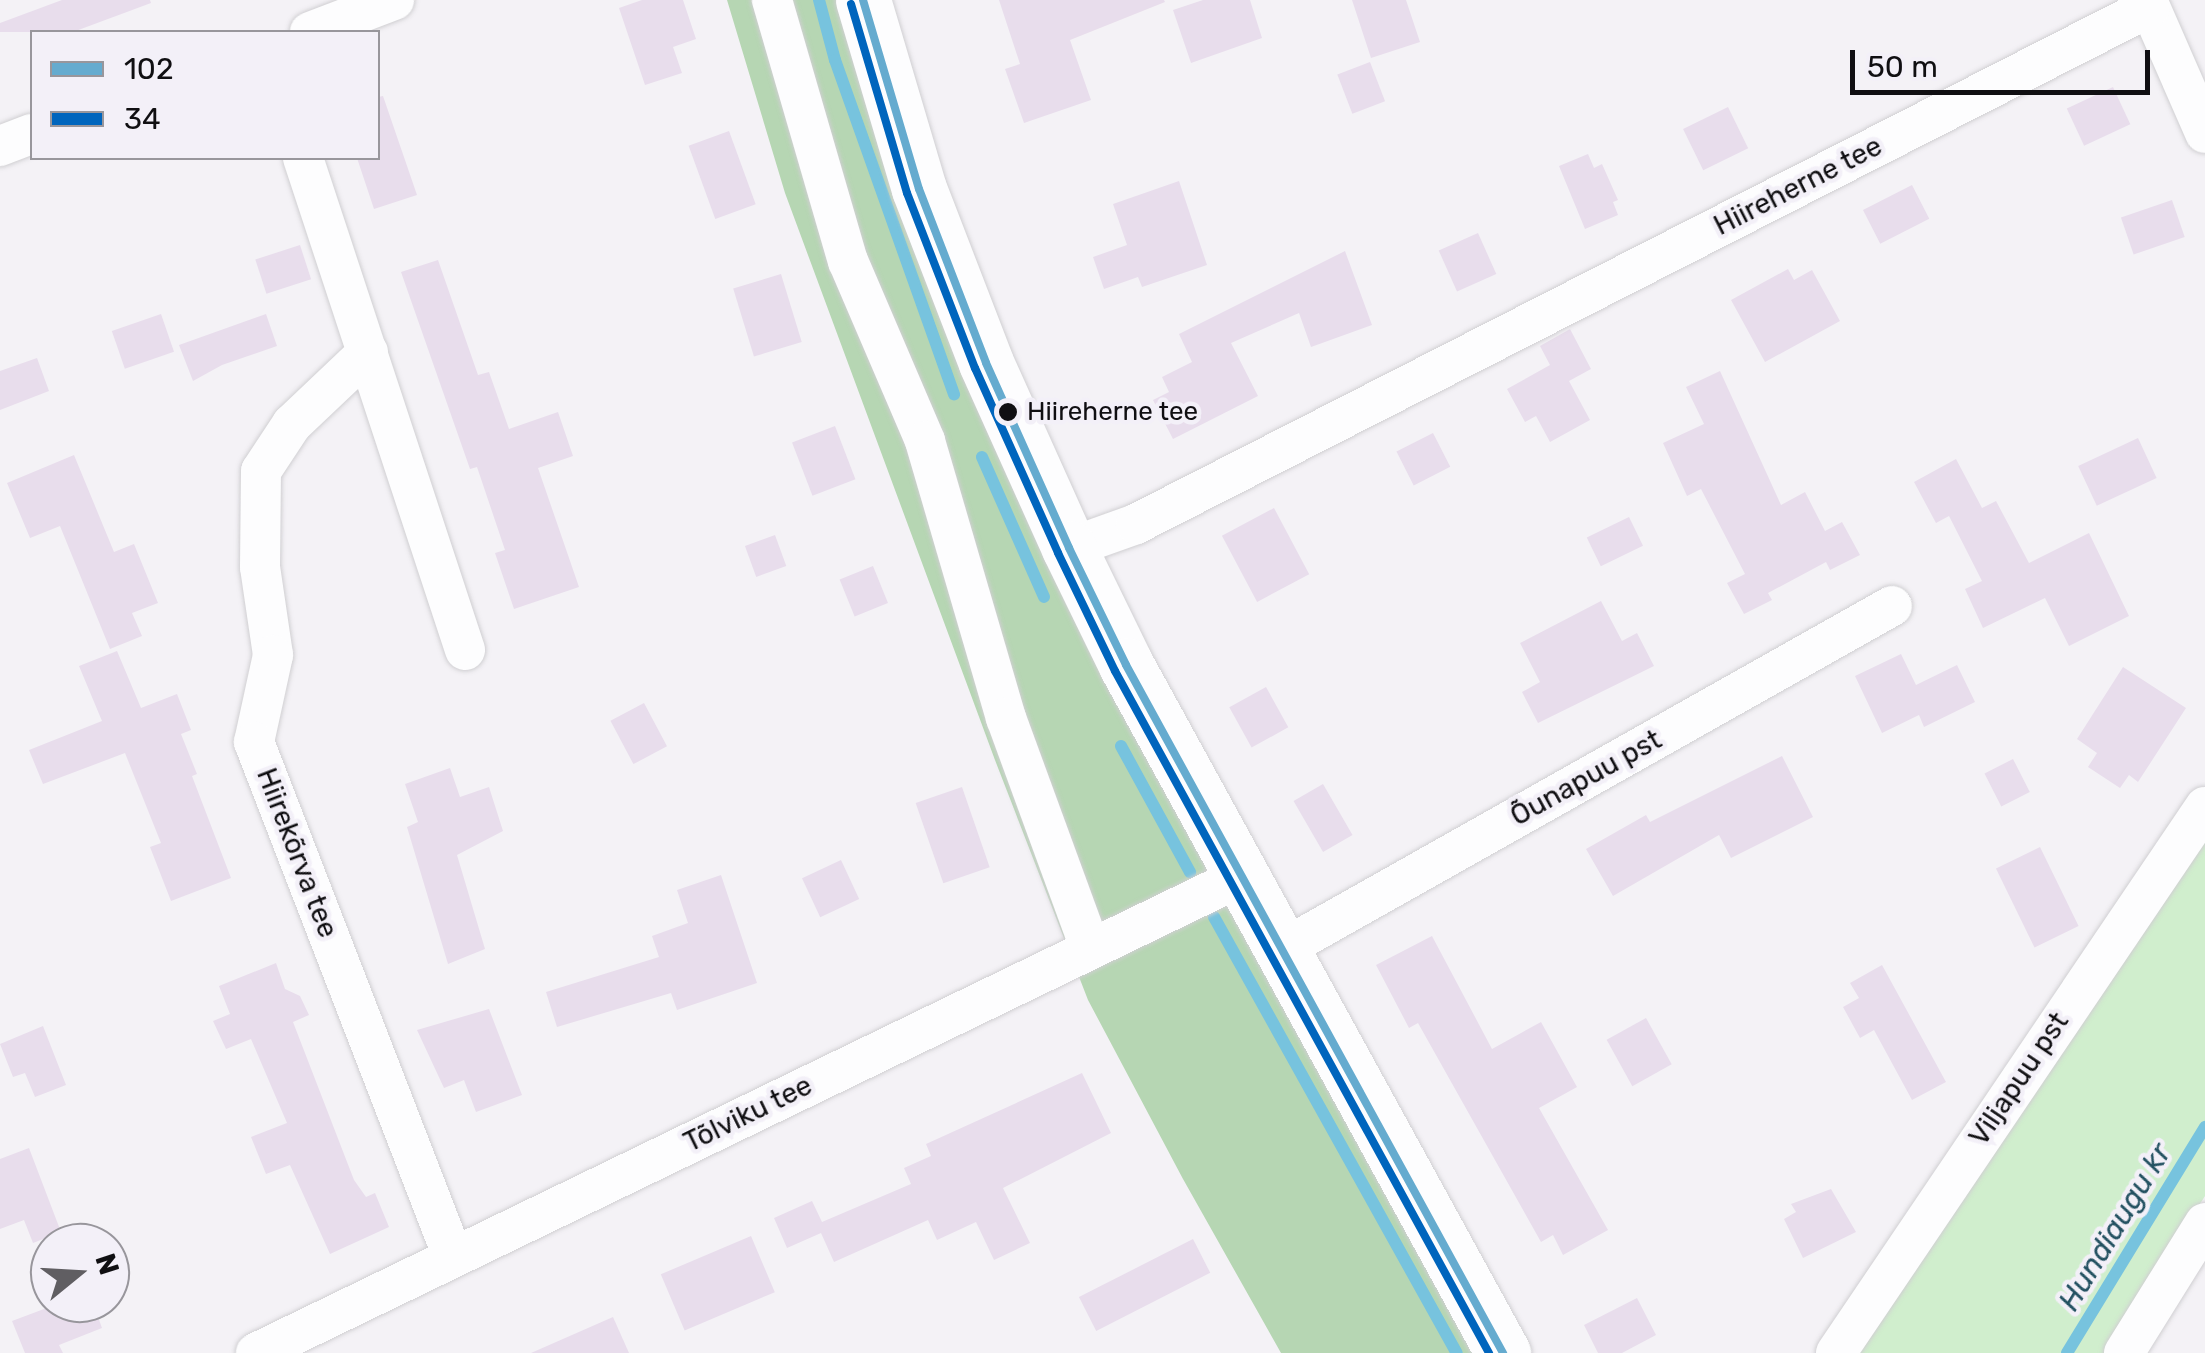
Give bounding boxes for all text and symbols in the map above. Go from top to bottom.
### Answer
legend [30,30,380,160]
scale bar [1855,30,2155,92]
text: 50 m [1867,49,1938,85]
text: 102 [124,51,174,87]
text: 34 [124,101,161,137]
street label: Hiireherne tee [1708,129,1888,243]
place label: Hiireherne tee [1027,396,1199,428]
marker: Hiireherne tee [998,402,1018,422]
street label: Õunapuu pst [1505,723,1667,833]
street label: Hiirekõrva tee [249,763,345,943]
street label: Viljapuu pst [1962,1006,2076,1152]
street label: Tõlviku tee [678,1068,818,1160]
water label: Hundiaugu kr [2051,1137,2179,1317]
north arrow [30,1223,130,1323]
text: N [88,1250,126,1279]

